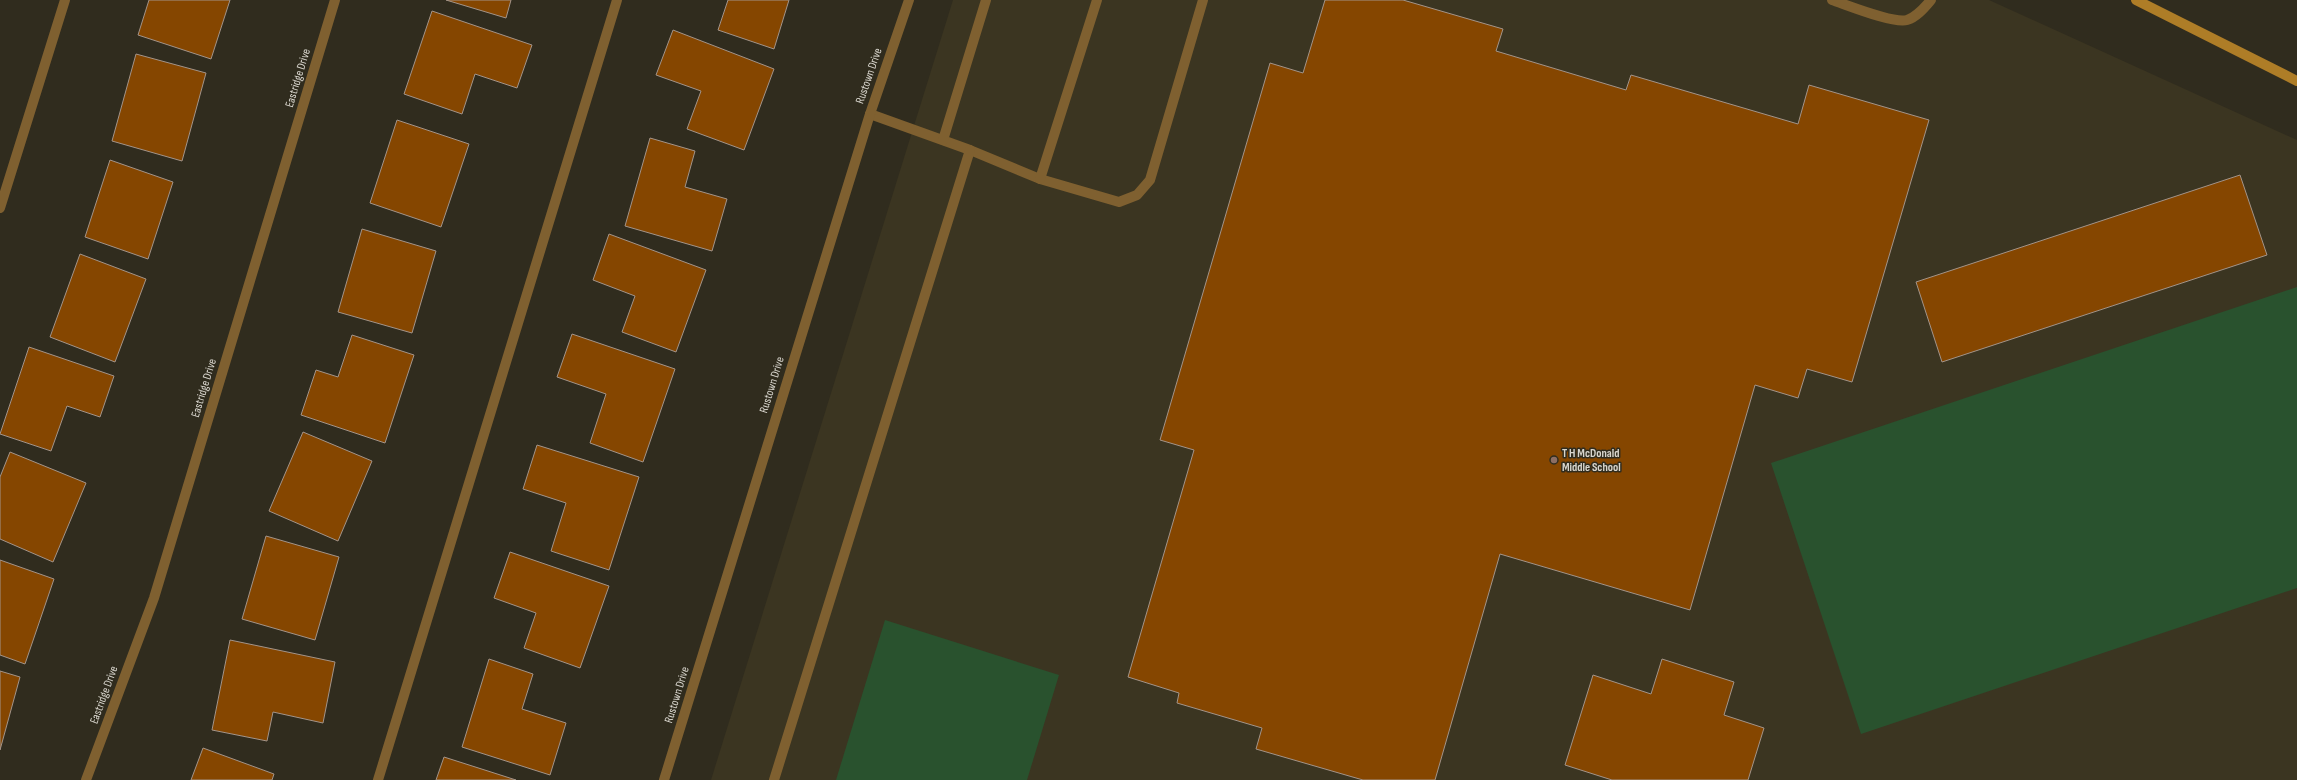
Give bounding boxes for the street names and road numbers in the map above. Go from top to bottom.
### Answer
street label: Rustown Drive [852,46,886,106]
street label: Eastridge Drive [282,47,314,109]
street label: Rustown Drive [756,355,788,415]
street label: Eastridge Drive [188,357,220,419]
street label: Eastridge Drive [87,664,121,726]
street label: Rustown Drive [661,665,693,725]

